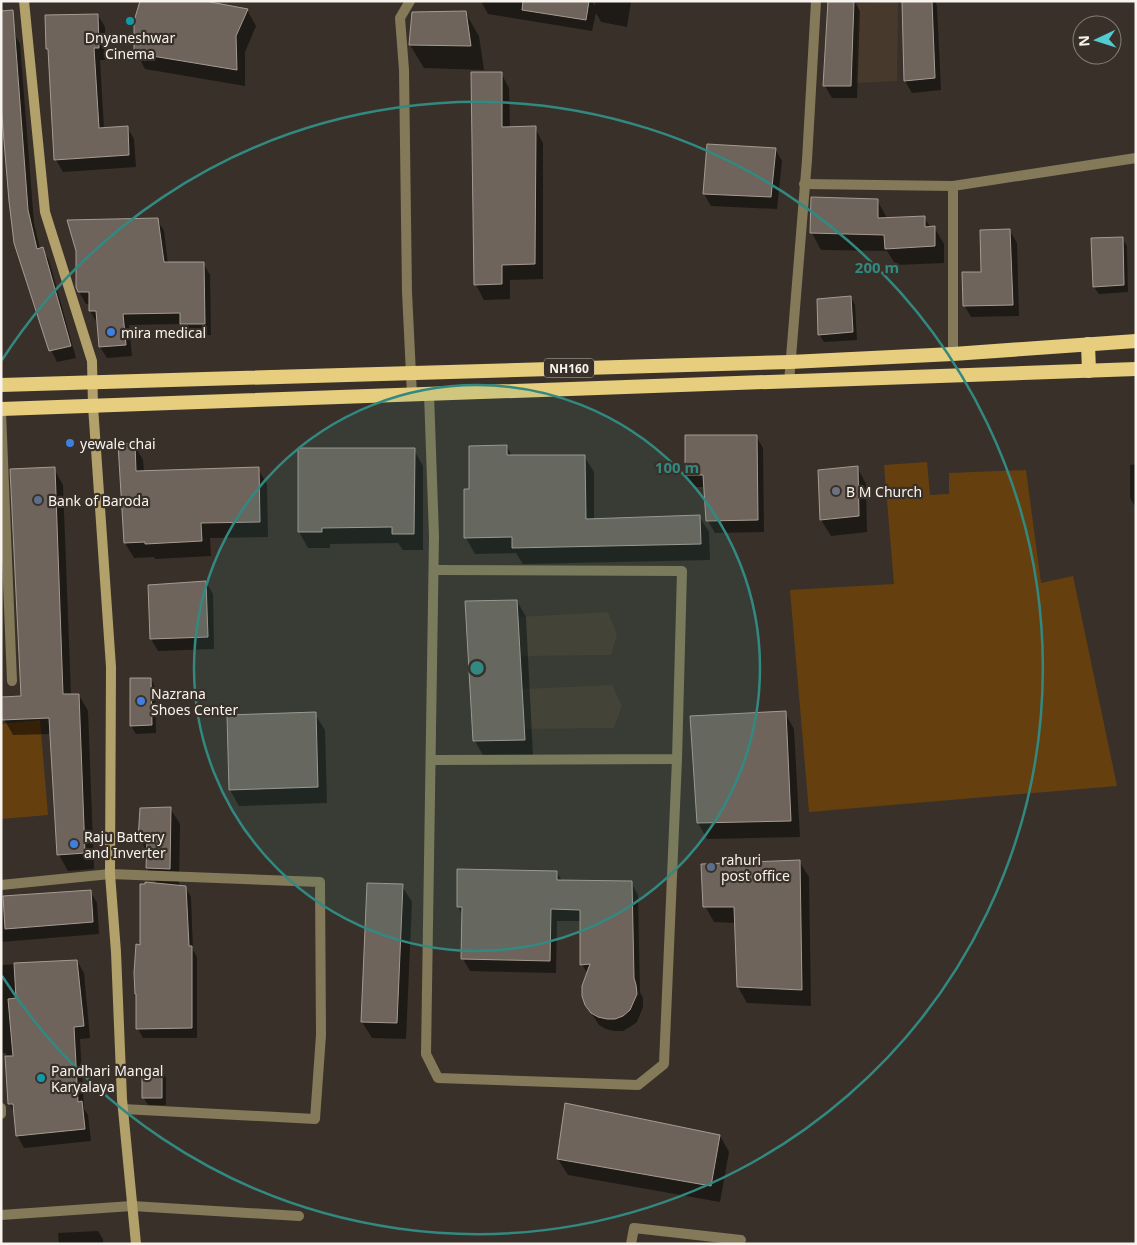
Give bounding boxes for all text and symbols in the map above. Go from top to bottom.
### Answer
marker: Dnyaneshwar Cinema [124,15,136,27]
north arrow [1072,15,1122,65]
place label: Dnyaneshwar Cinema [85,28,175,63]
text: N [1074,35,1093,47]
text: 200 m [855,257,899,277]
place label: mira medical [121,323,206,342]
marker: mira medical [105,326,117,338]
road number: NH160 [544,358,594,378]
place label: yewale chai [80,434,156,453]
marker: yewale chai [64,437,76,449]
text: 100 m [655,457,699,477]
place label: B M Church [846,482,922,501]
marker: B M Church [830,485,842,497]
place label: Bank of Baroda [48,491,149,510]
marker: Bank of Baroda [32,494,44,506]
centre of rings [468,659,486,677]
place label: Nazrana Shoes Center [151,684,238,719]
marker: Nazrana Shoes Center [135,695,147,707]
place label: Raju Battery and Inverter [84,827,166,862]
marker: Raju Battery and Inverter [68,838,80,850]
place label: rahuri post office [721,850,790,885]
marker: rahuri post office [705,861,717,873]
place label: Pandhari Mangal Karyalaya [51,1061,163,1096]
marker: Pandhari Mangal Karyalaya [35,1072,47,1084]

